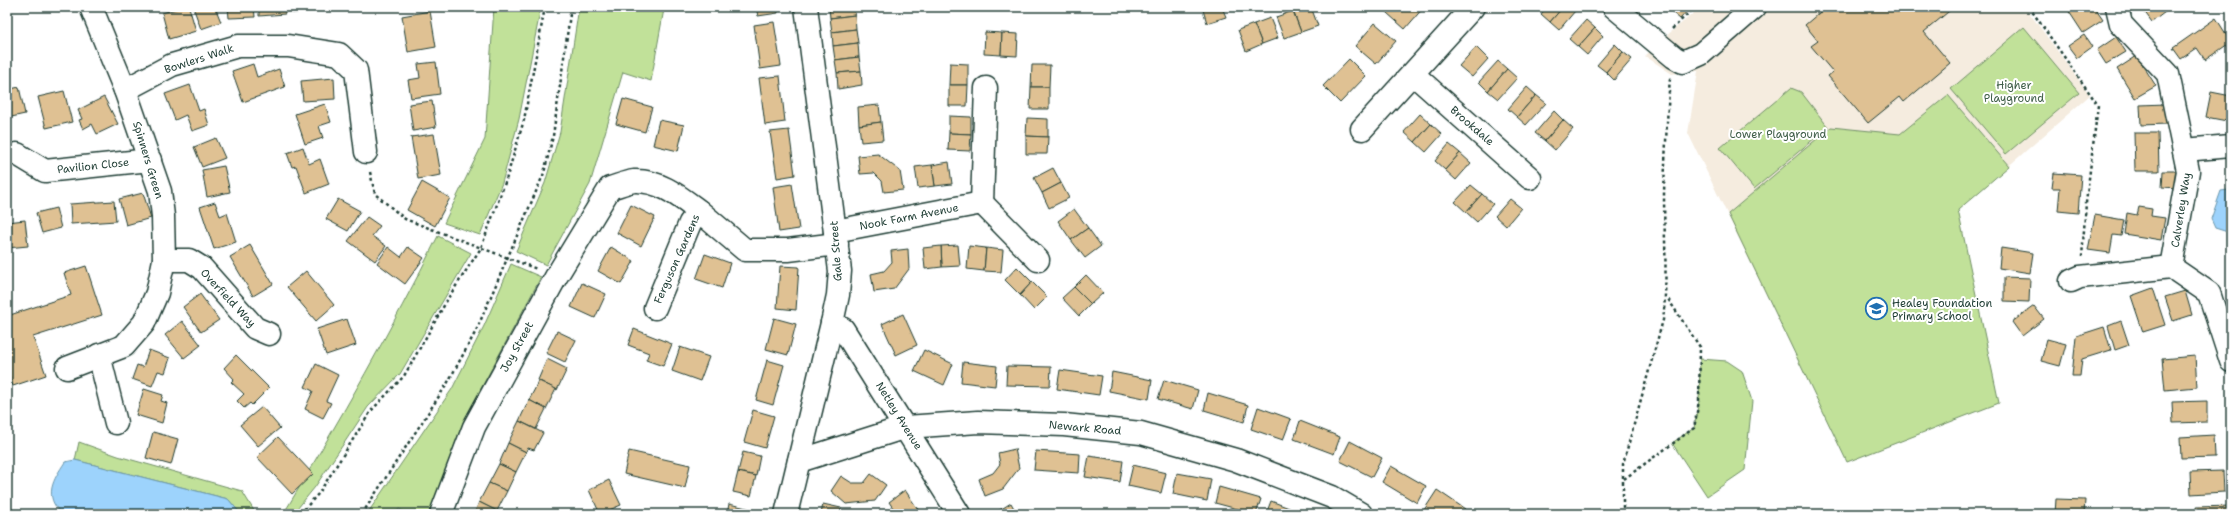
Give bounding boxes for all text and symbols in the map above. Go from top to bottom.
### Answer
street label: Bowlers Walk [162,41,236,77]
park label: Higher Playground [1984,78,2044,106]
street label: Brookdale [1447,103,1497,149]
street label: Spinners Green [129,119,167,201]
park label: Lower Playground [1729,127,1827,142]
street label: Pavilion Close [56,155,130,177]
street label: Calverley Way [2168,171,2194,249]
street label: Nook Farm Avenue [858,200,960,234]
street label: Ferguson Gardens [651,212,703,306]
street label: Gale Street [826,220,846,282]
street label: Overfield Way [197,265,259,331]
school or university icon: Healey Foundation Primary School [1863,296,1889,322]
place label: Healey Foundation Primary School [1892,296,1992,324]
street label: Joy Street [497,319,537,375]
street label: Netley Avenue [872,379,926,453]
street label: Newark Road [1048,417,1122,439]

